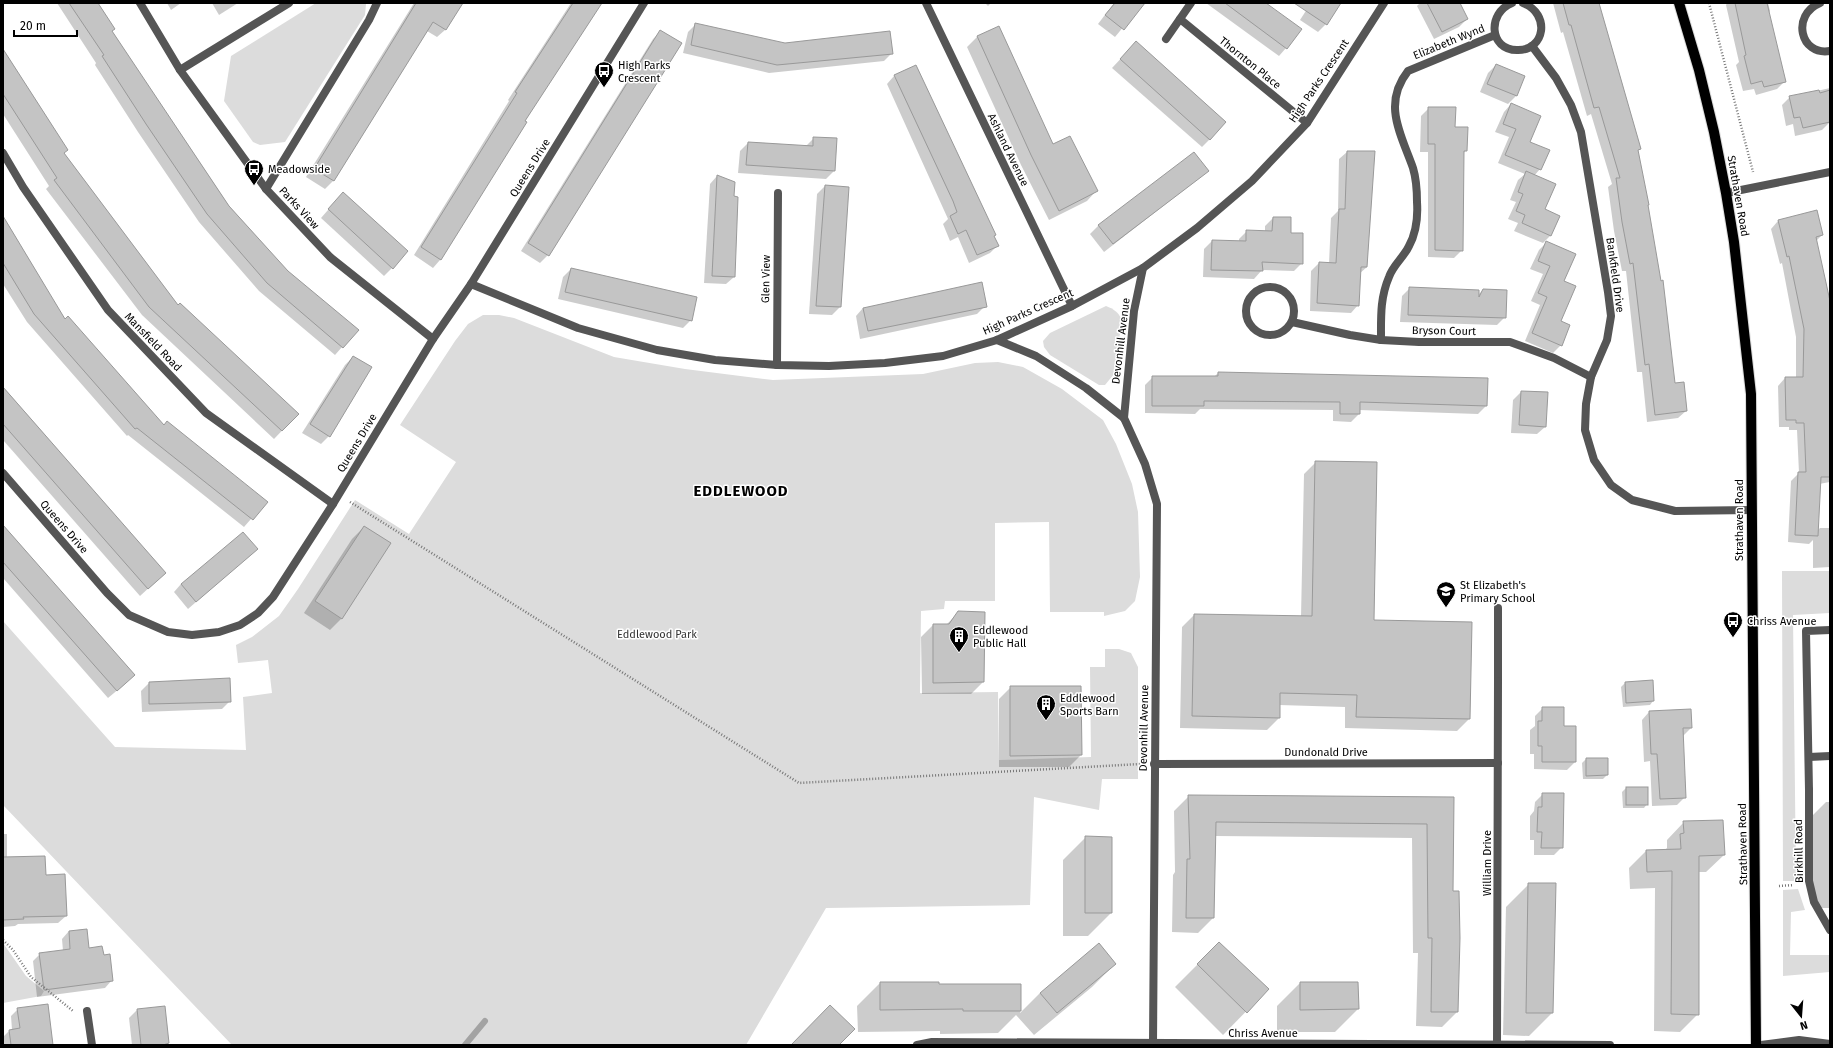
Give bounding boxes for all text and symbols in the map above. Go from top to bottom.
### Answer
scale bar [14,12,77,38]
text: 20 m [20,19,46,33]
street label: Elizabeth Wynd [1411,22,1487,62]
street label: Thornton Place [1217,34,1283,92]
street label: High Parks Crescent [1286,37,1352,125]
place label: High Parks Crescent [618,59,670,85]
bus stop icon: High Parks Crescent [593,60,615,88]
street label: Ashland Avenue [985,111,1031,189]
street label: Queens Drive [507,136,553,200]
street label: Strathaven Road [1724,154,1752,238]
bus stop icon: Meadowside [243,158,265,186]
place label: Meadowside [268,163,330,176]
street label: Parks View [276,184,322,232]
street label: Bankfield Drive [1603,237,1627,313]
street label: Glen View [759,255,773,303]
street label: High Parks Crescent [981,286,1075,338]
street label: Devonhill Avenue [1109,297,1133,385]
street label: Mansfield Road [122,310,184,374]
street label: Bryson Court [1412,324,1476,338]
street label: Queens Drive [334,411,380,475]
street label: Strathaven Road [1733,479,1746,561]
district label: EDDLEWOOD [693,482,789,500]
street label: Queens Drive [37,498,91,556]
place label: St Elizabeth's Primary School [1460,579,1535,605]
school or university icon: St Elizabeth's Primary School [1435,580,1457,608]
bus stop icon: Chriss Avenue [1722,610,1744,638]
place label: Chriss Avenue [1747,615,1816,628]
place label: Eddlewood Public Hall [973,624,1028,650]
building icon: Eddlewood Public Hall [948,625,970,653]
park label: Eddlewood Park [617,628,697,641]
street label: Devonhill Avenue [1137,685,1151,771]
place label: Eddlewood Sports Barn [1060,692,1119,718]
building icon: Eddlewood Sports Barn [1035,693,1057,721]
street label: Dundonald Drive [1284,746,1368,759]
street label: Strathaven Road [1736,803,1750,885]
street label: Birkhill Road [1792,819,1806,883]
street label: William Drive [1481,830,1494,896]
north arrow [1781,996,1821,1036]
text: N [1798,1018,1809,1032]
street label: Chriss Avenue [1228,1027,1298,1040]

